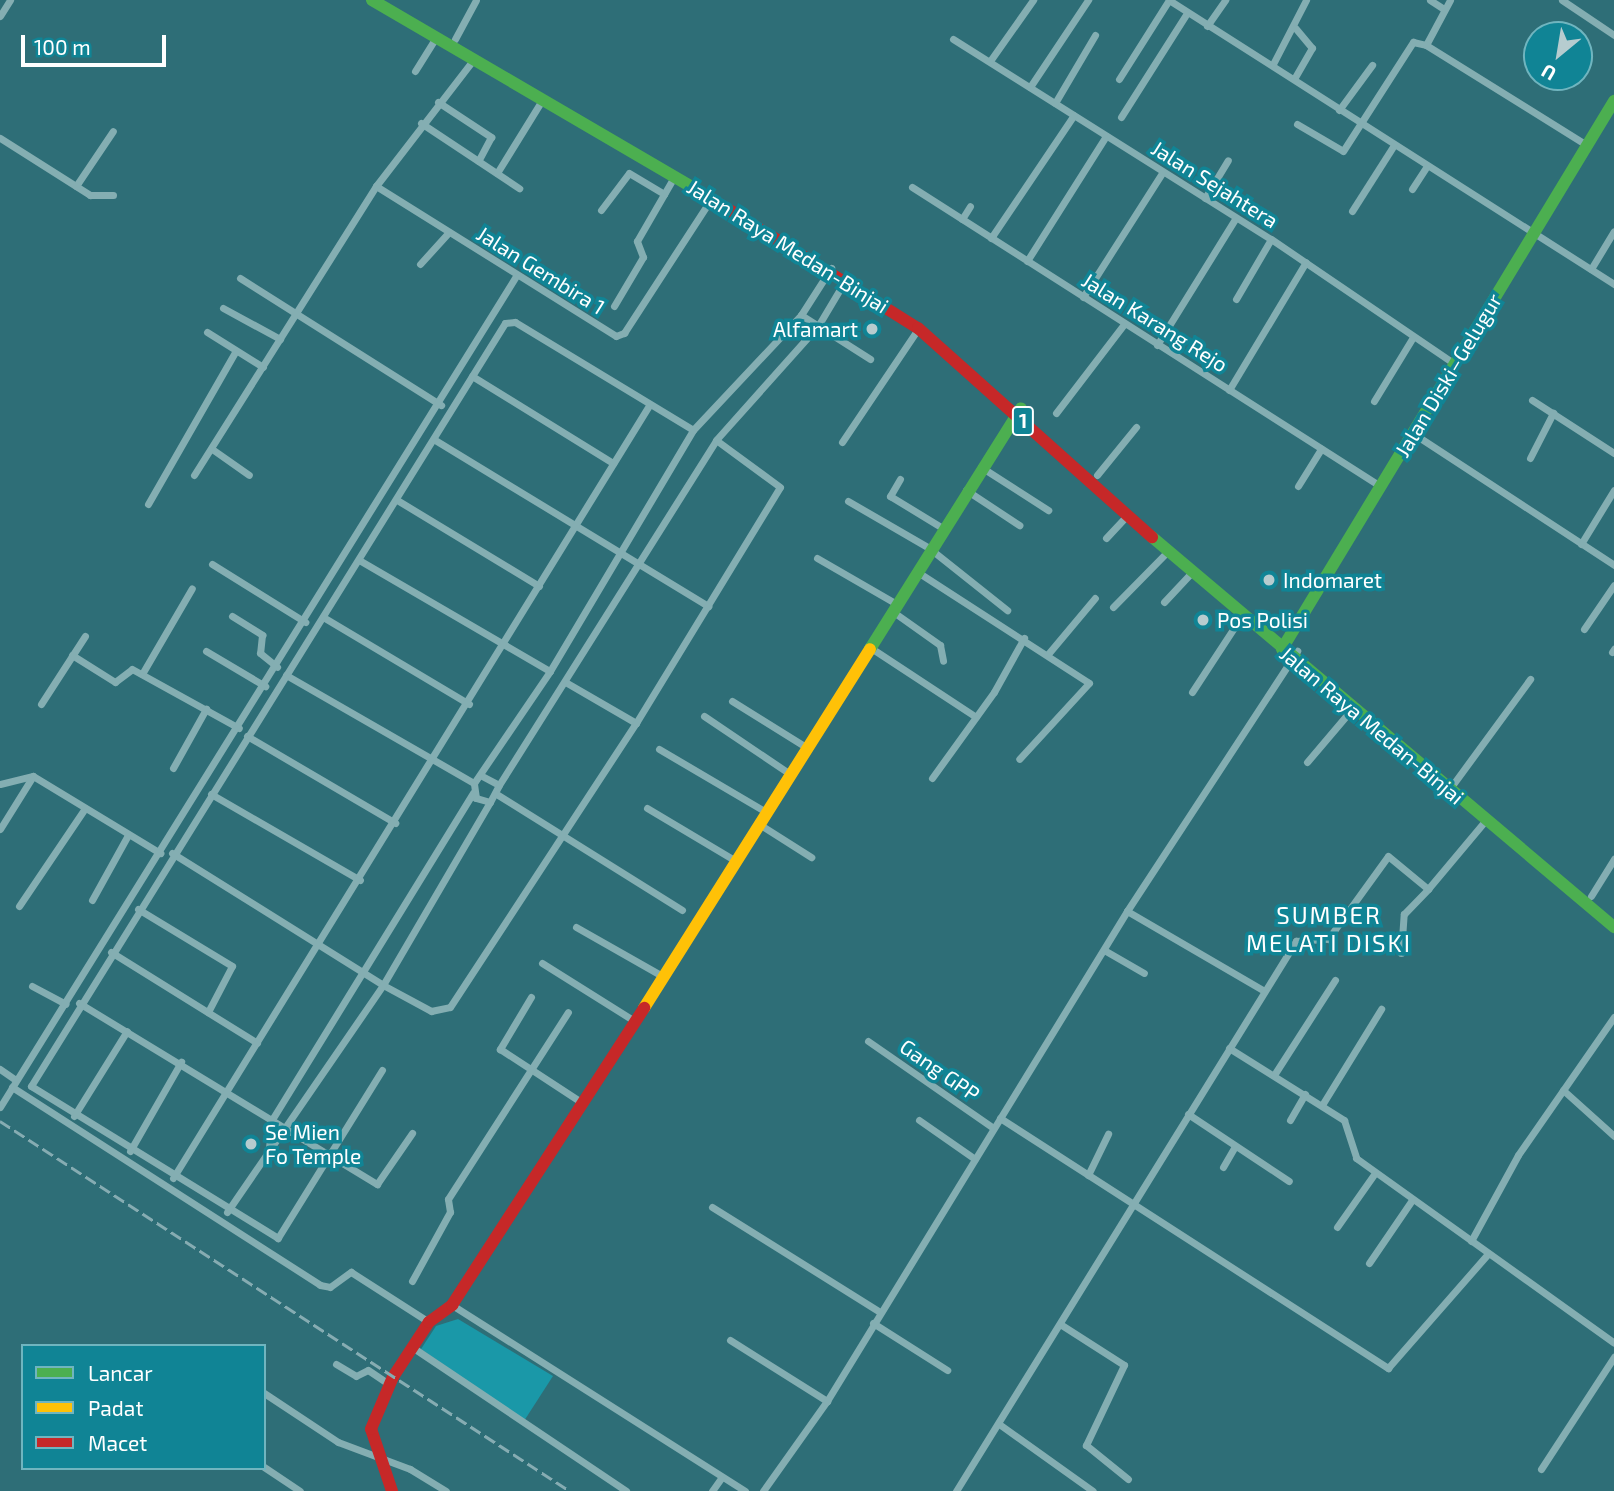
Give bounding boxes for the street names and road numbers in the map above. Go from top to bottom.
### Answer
street label: Jalan Sejahtera [1147,135,1283,233]
street label: Jalan Raya Medan-Binjai [683,174,893,318]
street label: Jalan Gembira 1 [472,221,610,319]
street label: Jalan Karang Rejo [1077,267,1233,377]
street label: Jalan Diski–Gelugur [1389,289,1507,461]
road number: 1 [1011,406,1035,436]
street label: Jalan Raya Medan-Binjai [1275,641,1469,809]
street label: Gang GPP [895,1033,985,1107]

